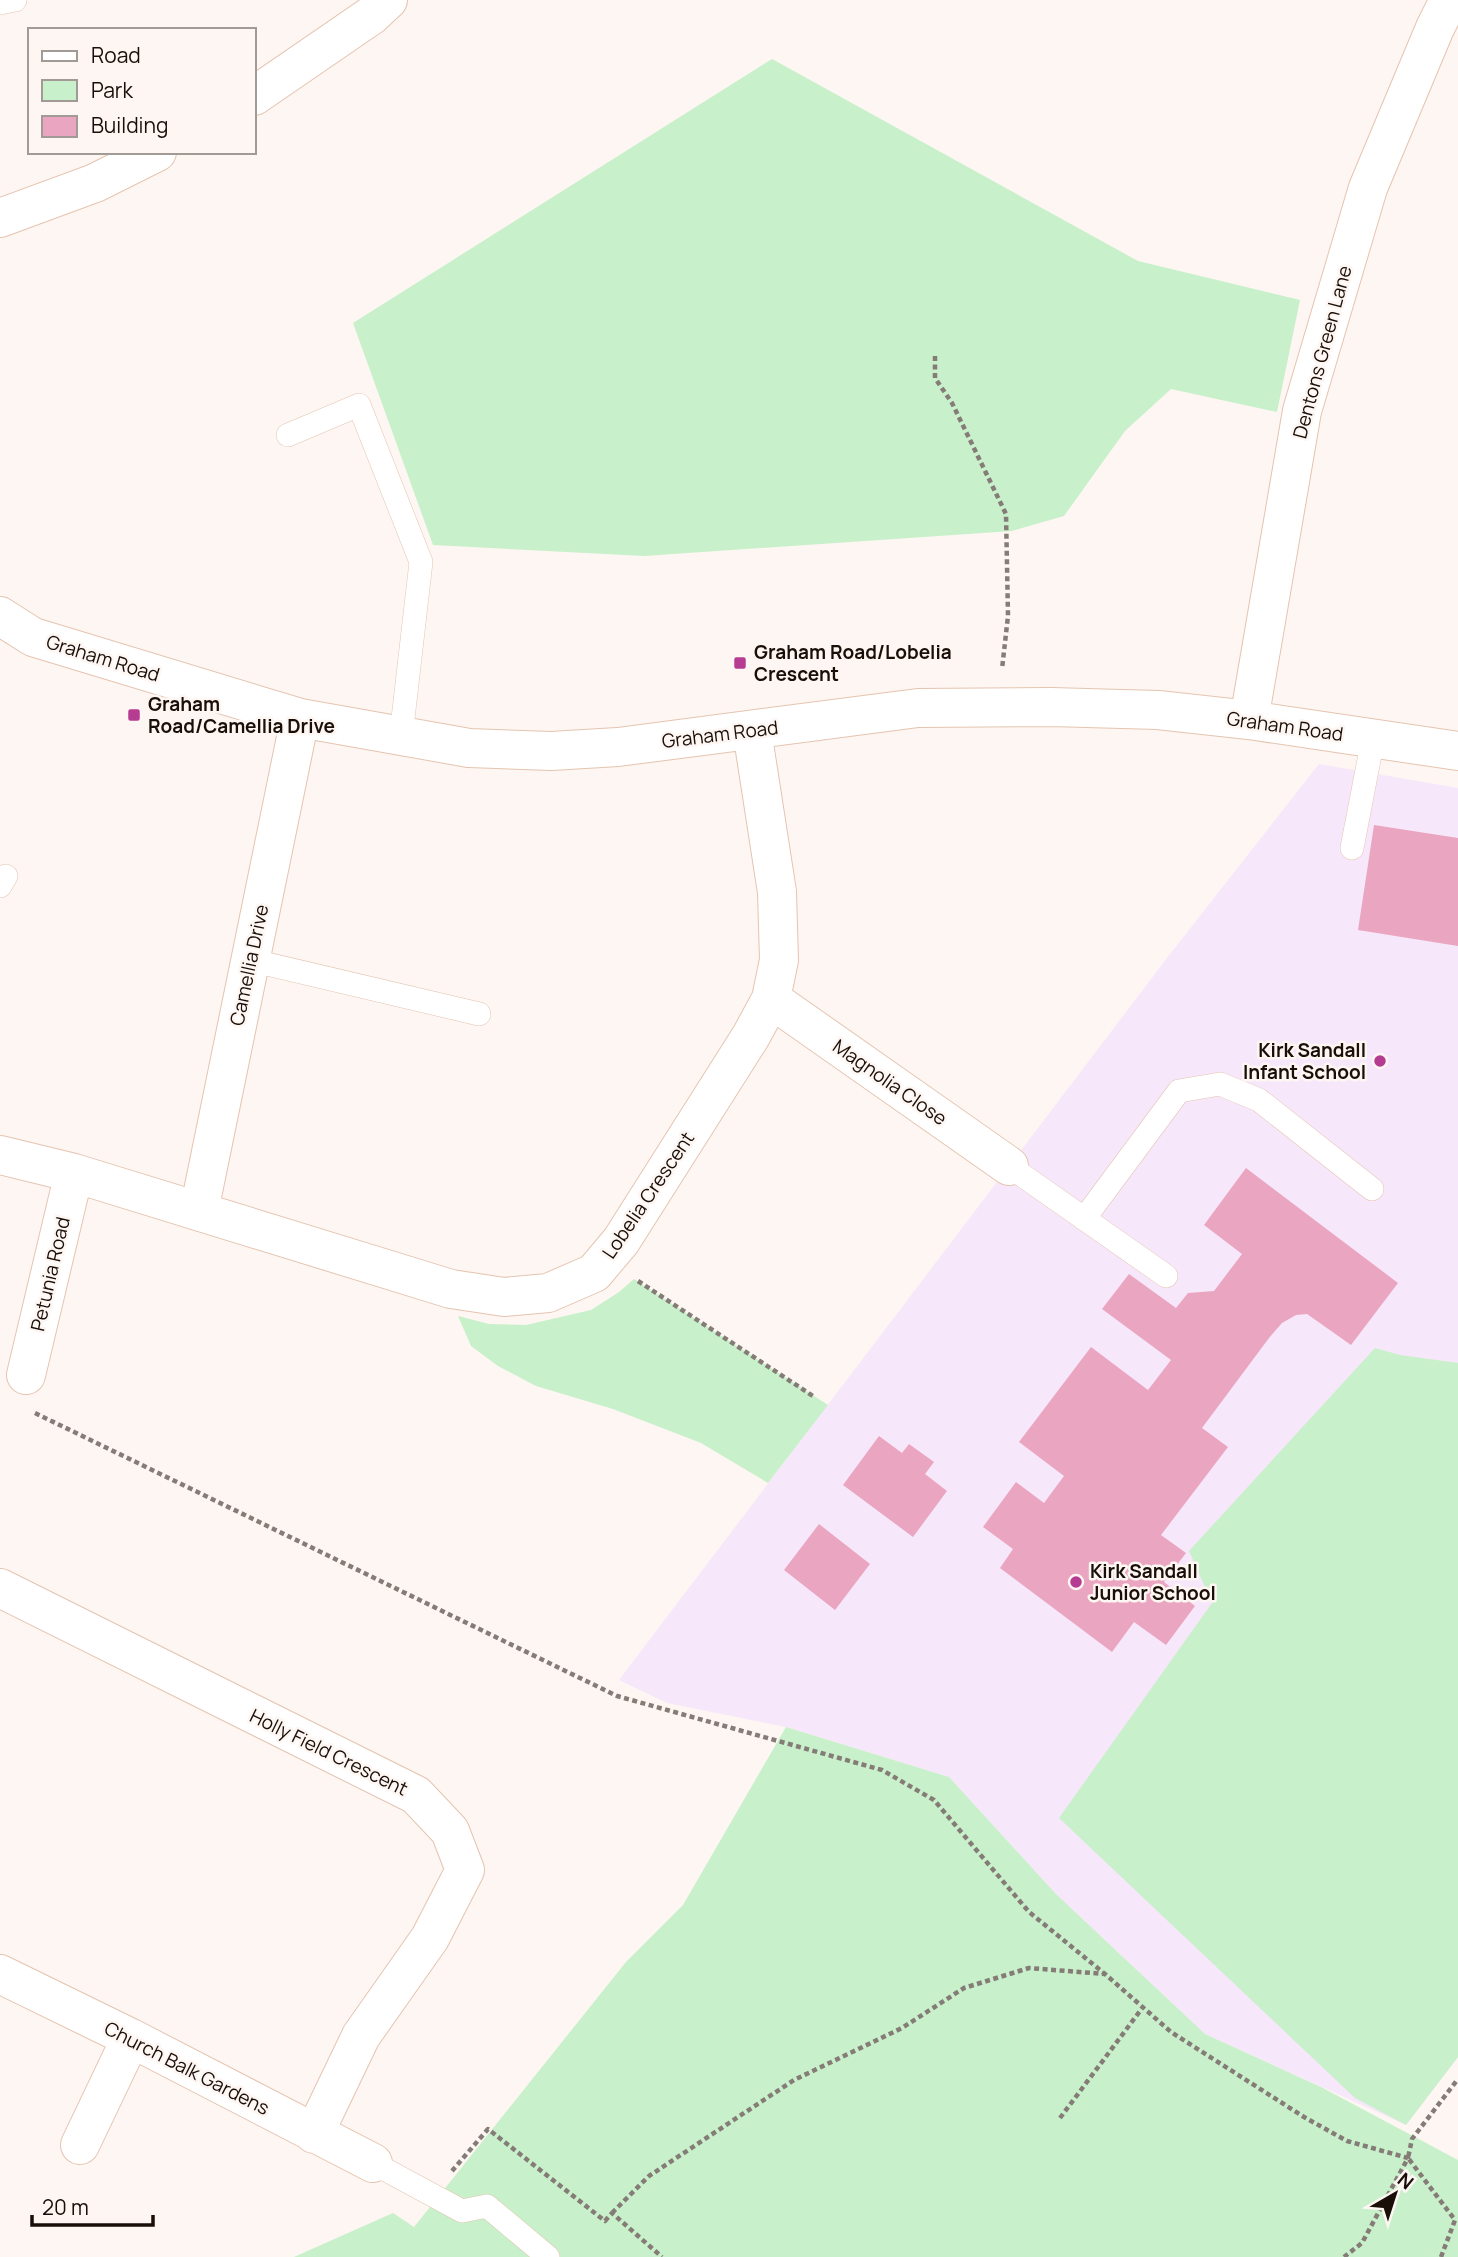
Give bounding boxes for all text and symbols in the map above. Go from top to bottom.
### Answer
legend [28,28,256,154]
text: Road [91,41,141,69]
text: Park [91,76,133,104]
text: Building [91,111,168,139]
street label: Dentons Green Lane [1286,263,1358,441]
street label: Graham Road [43,628,163,688]
place label: Graham Road/Lobelia Crescent [754,639,952,687]
marker: Graham Road/Lobelia Crescent [732,655,748,671]
place label: Graham Road/Camellia Drive [148,691,335,739]
street label: Graham Road [1225,705,1345,747]
marker: Graham Road/Camellia Drive [126,707,142,723]
street label: Graham Road [660,714,780,754]
street label: Camellia Drive [223,902,275,1028]
street label: Magnolia Close [828,1033,952,1131]
place label: Kirk Sandall Infant School [1243,1037,1366,1085]
marker: Kirk Sandall Infant School [1372,1053,1388,1069]
street label: Lobelia Crescent [596,1126,700,1264]
street label: Petunia Road [24,1214,76,1334]
place label: Kirk Sandall Junior School [1090,1558,1216,1606]
marker: Kirk Sandall Junior School [1068,1574,1084,1590]
street label: Holly Field Crescent [246,1702,412,1802]
street label: Church Balk Gardens [100,2015,274,2121]
north arrow [1360,2159,1430,2229]
text: N [1392,2166,1419,2195]
scale bar [32,2184,152,2228]
text: 20 m [42,2193,89,2221]

